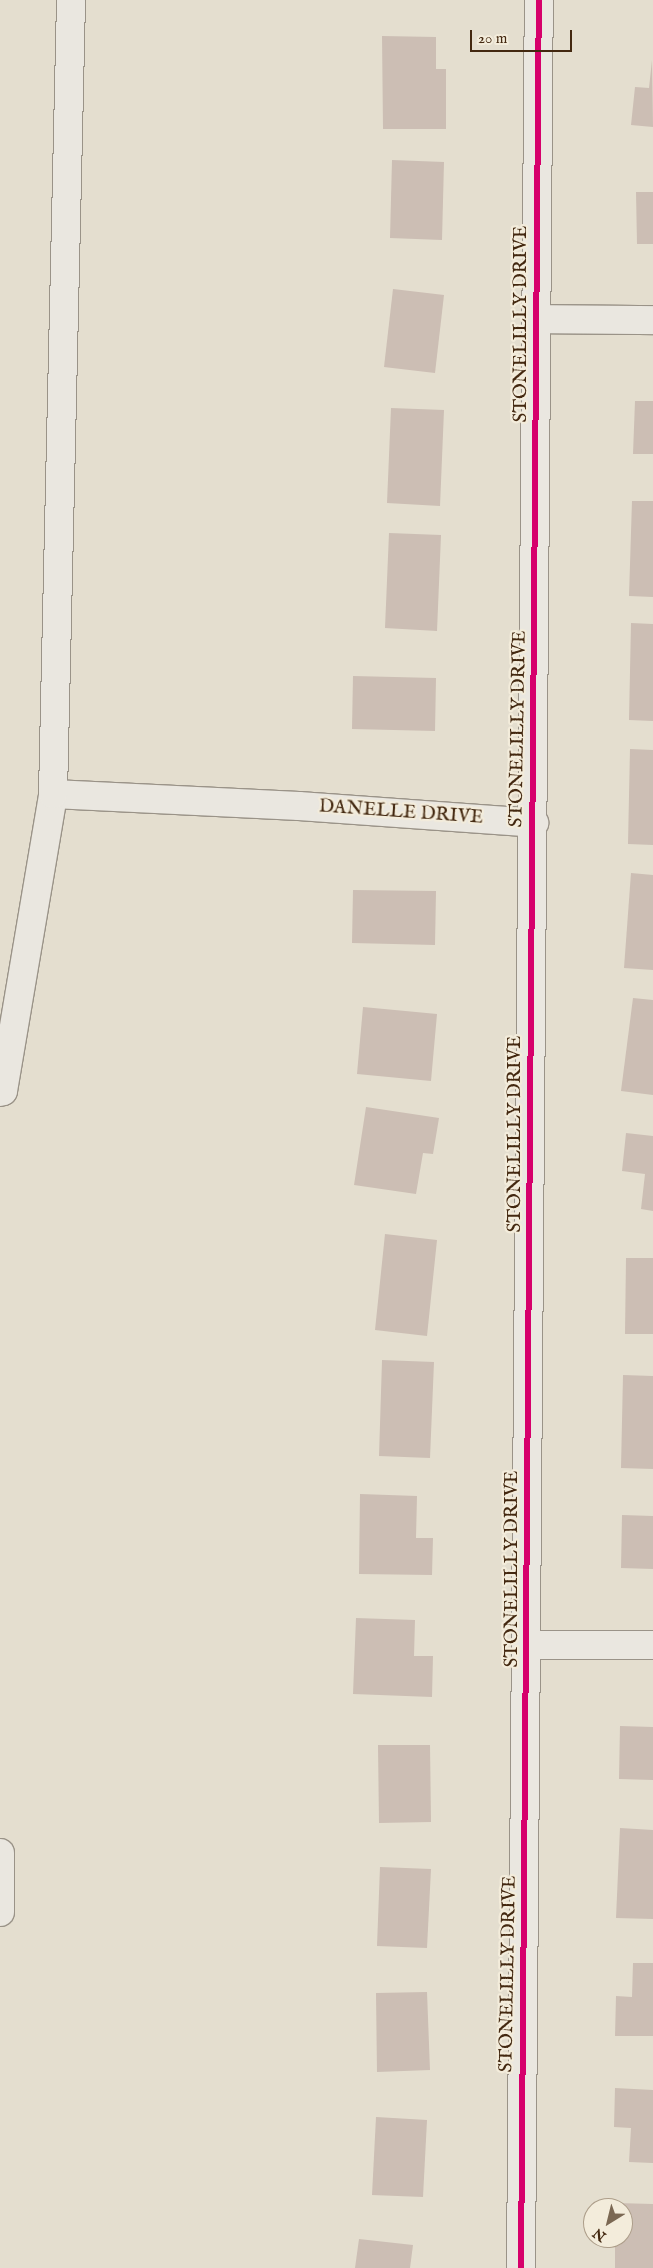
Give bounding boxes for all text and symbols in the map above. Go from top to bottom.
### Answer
scale bar [473,20,576,52]
text: 20 m [478,29,507,48]
street label: STONELILLY DRIVE [511,225,533,423]
street label: STONELILLY DRIVE [506,630,532,828]
street label: DANELLE DRIVE [318,796,484,830]
street label: STONELILLY DRIVE [505,1035,527,1233]
street label: STONELILLY DRIVE [502,1470,524,1668]
street label: STONELILLY DRIVE [496,1875,522,2073]
north arrow [583,2198,633,2248]
text: N [590,2223,610,2245]

